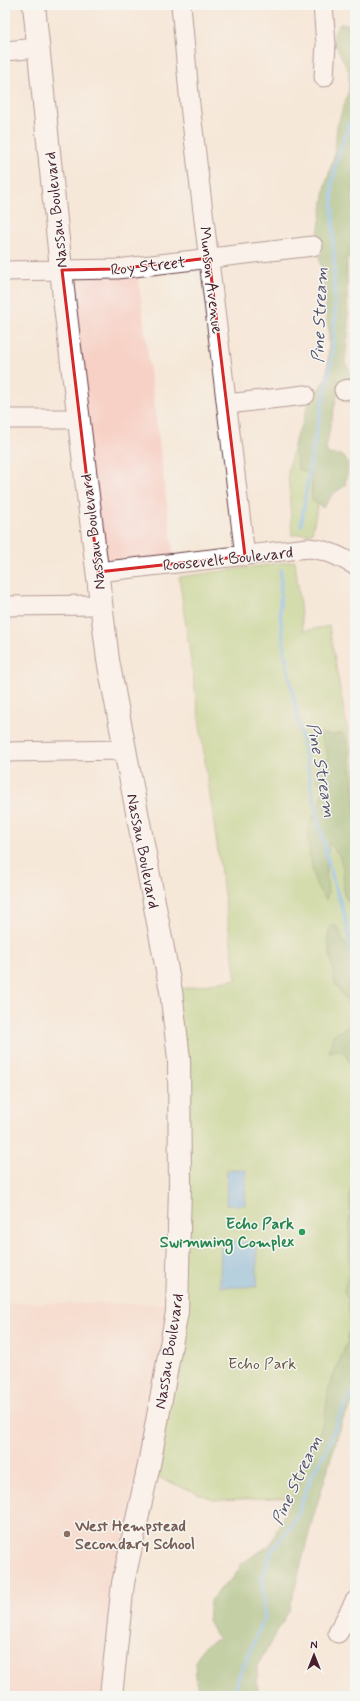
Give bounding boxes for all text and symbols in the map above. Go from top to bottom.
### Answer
street label: Nassau Boulevard [40,151,73,269]
street label: Munson Avenue [194,225,228,335]
street label: Roy Street [110,252,187,281]
water label: Pine Stream [307,267,333,363]
street label: Nassau Boulevard [76,473,111,591]
street label: Roosevelt Boulevard [162,542,294,577]
water label: Pine Stream [301,721,341,819]
street label: Nassau Boulevard [121,792,164,911]
place label: Echo Park Swimming Complex [160,1214,294,1255]
marker: Echo Park Swimming Complex [297,1227,307,1237]
street label: Nassau Boulevard [150,1292,189,1411]
park label: Echo Park [228,1354,296,1375]
water label: Pine Stream [267,1432,327,1529]
place label: West Hempstead Secondary School [74,1516,195,1555]
marker: West Hempstead Secondary School [62,1529,72,1539]
north arrow [294,1635,334,1675]
text: N [310,1639,318,1653]

